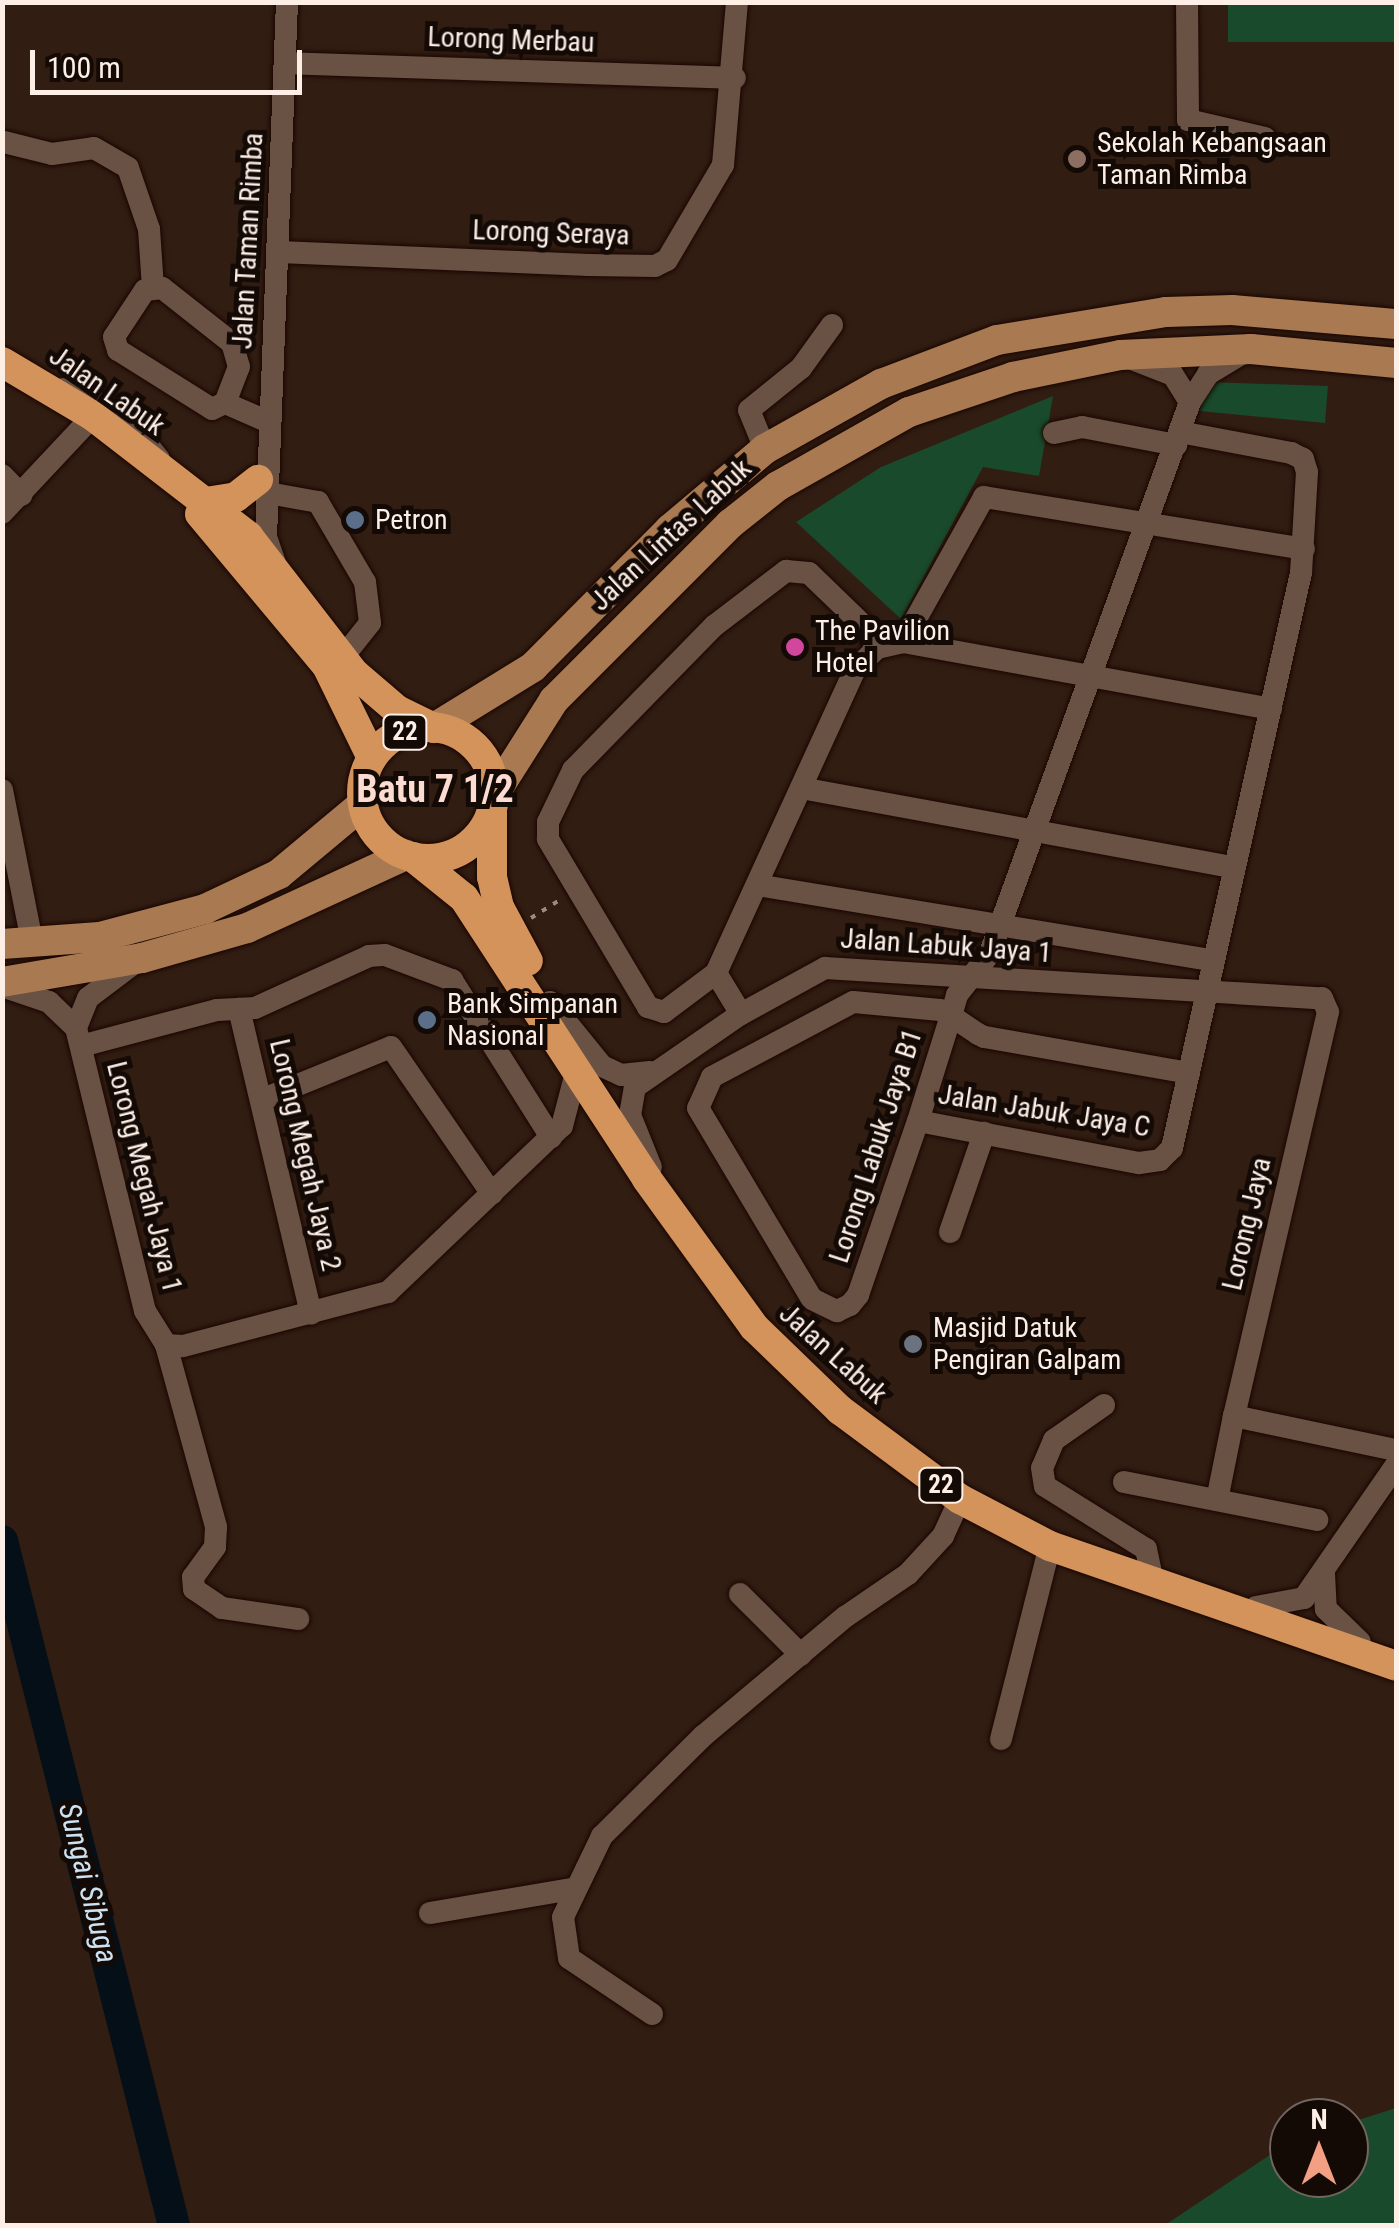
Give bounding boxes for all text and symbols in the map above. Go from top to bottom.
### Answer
street label: Lorong Merbau [427,20,595,60]
scale bar [35,30,308,92]
text: 100 m [47,50,121,85]
place label: Sekolah Kebangsaan Taman Rimba [1097,126,1327,192]
street label: Jalan Taman Rimba [226,132,270,350]
marker: Sekolah Kebangsaan Taman Rimba [1066,148,1088,170]
street label: Lorong Seraya [472,213,630,253]
street label: Jalan Labuk [43,339,171,443]
street label: Jalan Lintas Labuk [584,452,758,618]
place label: Petron [375,503,448,537]
marker: Petron [344,509,366,531]
place label: The Pavilion Hotel [815,614,950,680]
marker: The Pavilion Hotel [784,636,806,658]
road number: 22 [380,712,430,752]
district label: Batu 7 1/2 [356,767,514,813]
street label: Jalan Labuk Jaya 1 [839,922,1053,970]
place label: Bank Simpanan Nasional [447,987,618,1053]
marker: Bank Simpanan Nasional [416,1009,438,1031]
street label: Lorong Labuk Jaya B1 [822,1025,930,1267]
street label: Lorong Megah Jaya 2 [262,1036,348,1274]
street label: Lorong Megah Jaya 1 [99,1058,189,1296]
street label: Jalan Jabuk Jaya C [936,1078,1152,1144]
street label: Lorong Jaya [1215,1154,1279,1294]
street label: Jalan Labuk [772,1297,894,1411]
place label: Masjid Datuk Pengiran Galpam [933,1311,1121,1377]
marker: Masjid Datuk Pengiran Galpam [902,1333,924,1355]
road number: 22 [916,1465,966,1505]
water label: Sungai Sibuga [51,1799,125,1967]
north arrow [1269,2098,1369,2198]
text: N [1310,2103,1328,2136]

